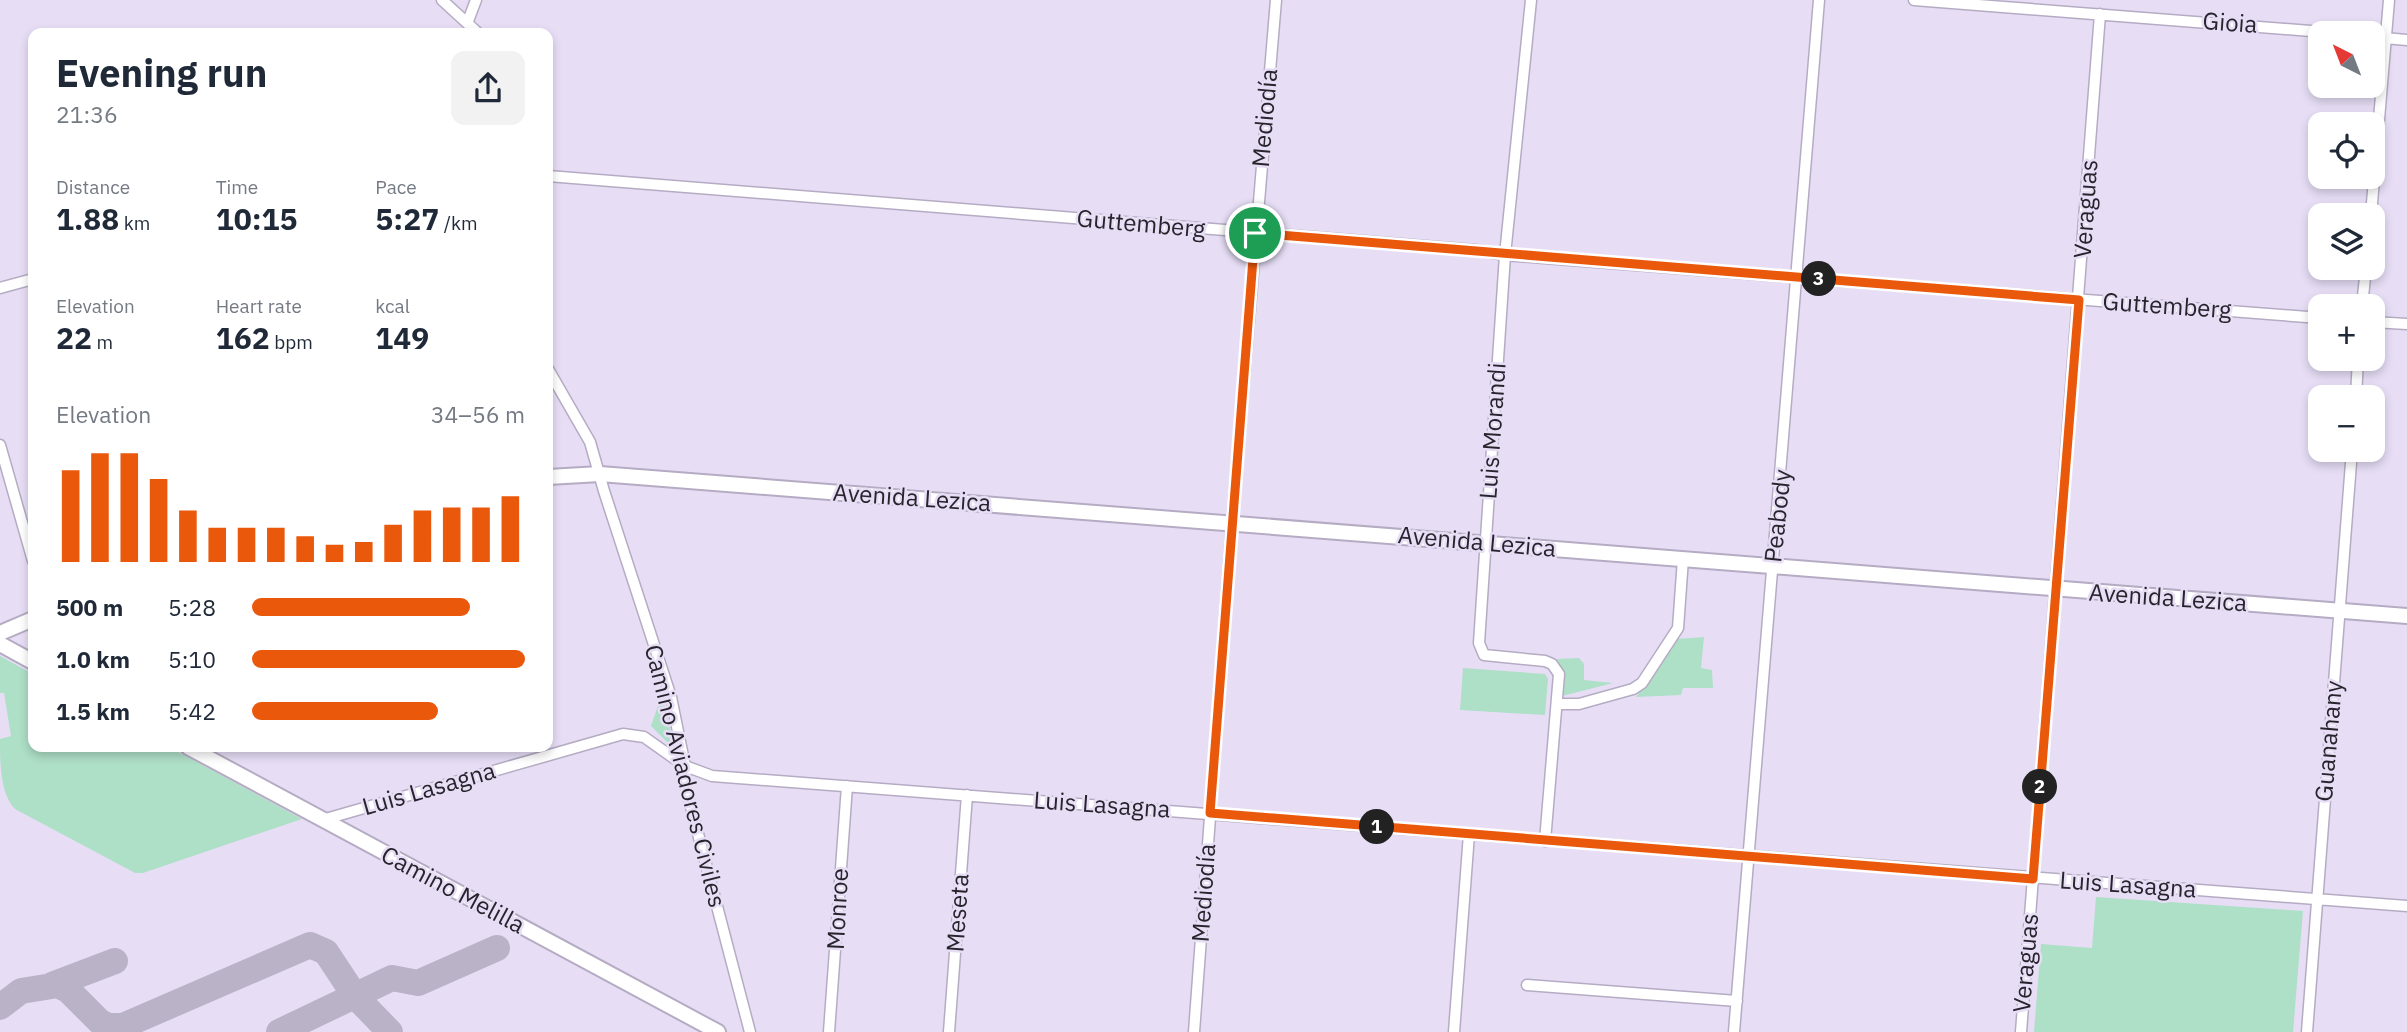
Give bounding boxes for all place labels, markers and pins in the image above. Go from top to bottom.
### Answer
pin [1225,203,1285,263]
pin: 3 [1801,262,1836,296]
pin: 2 [2022,770,2058,804]
pin: 1 [1360,810,1394,844]

